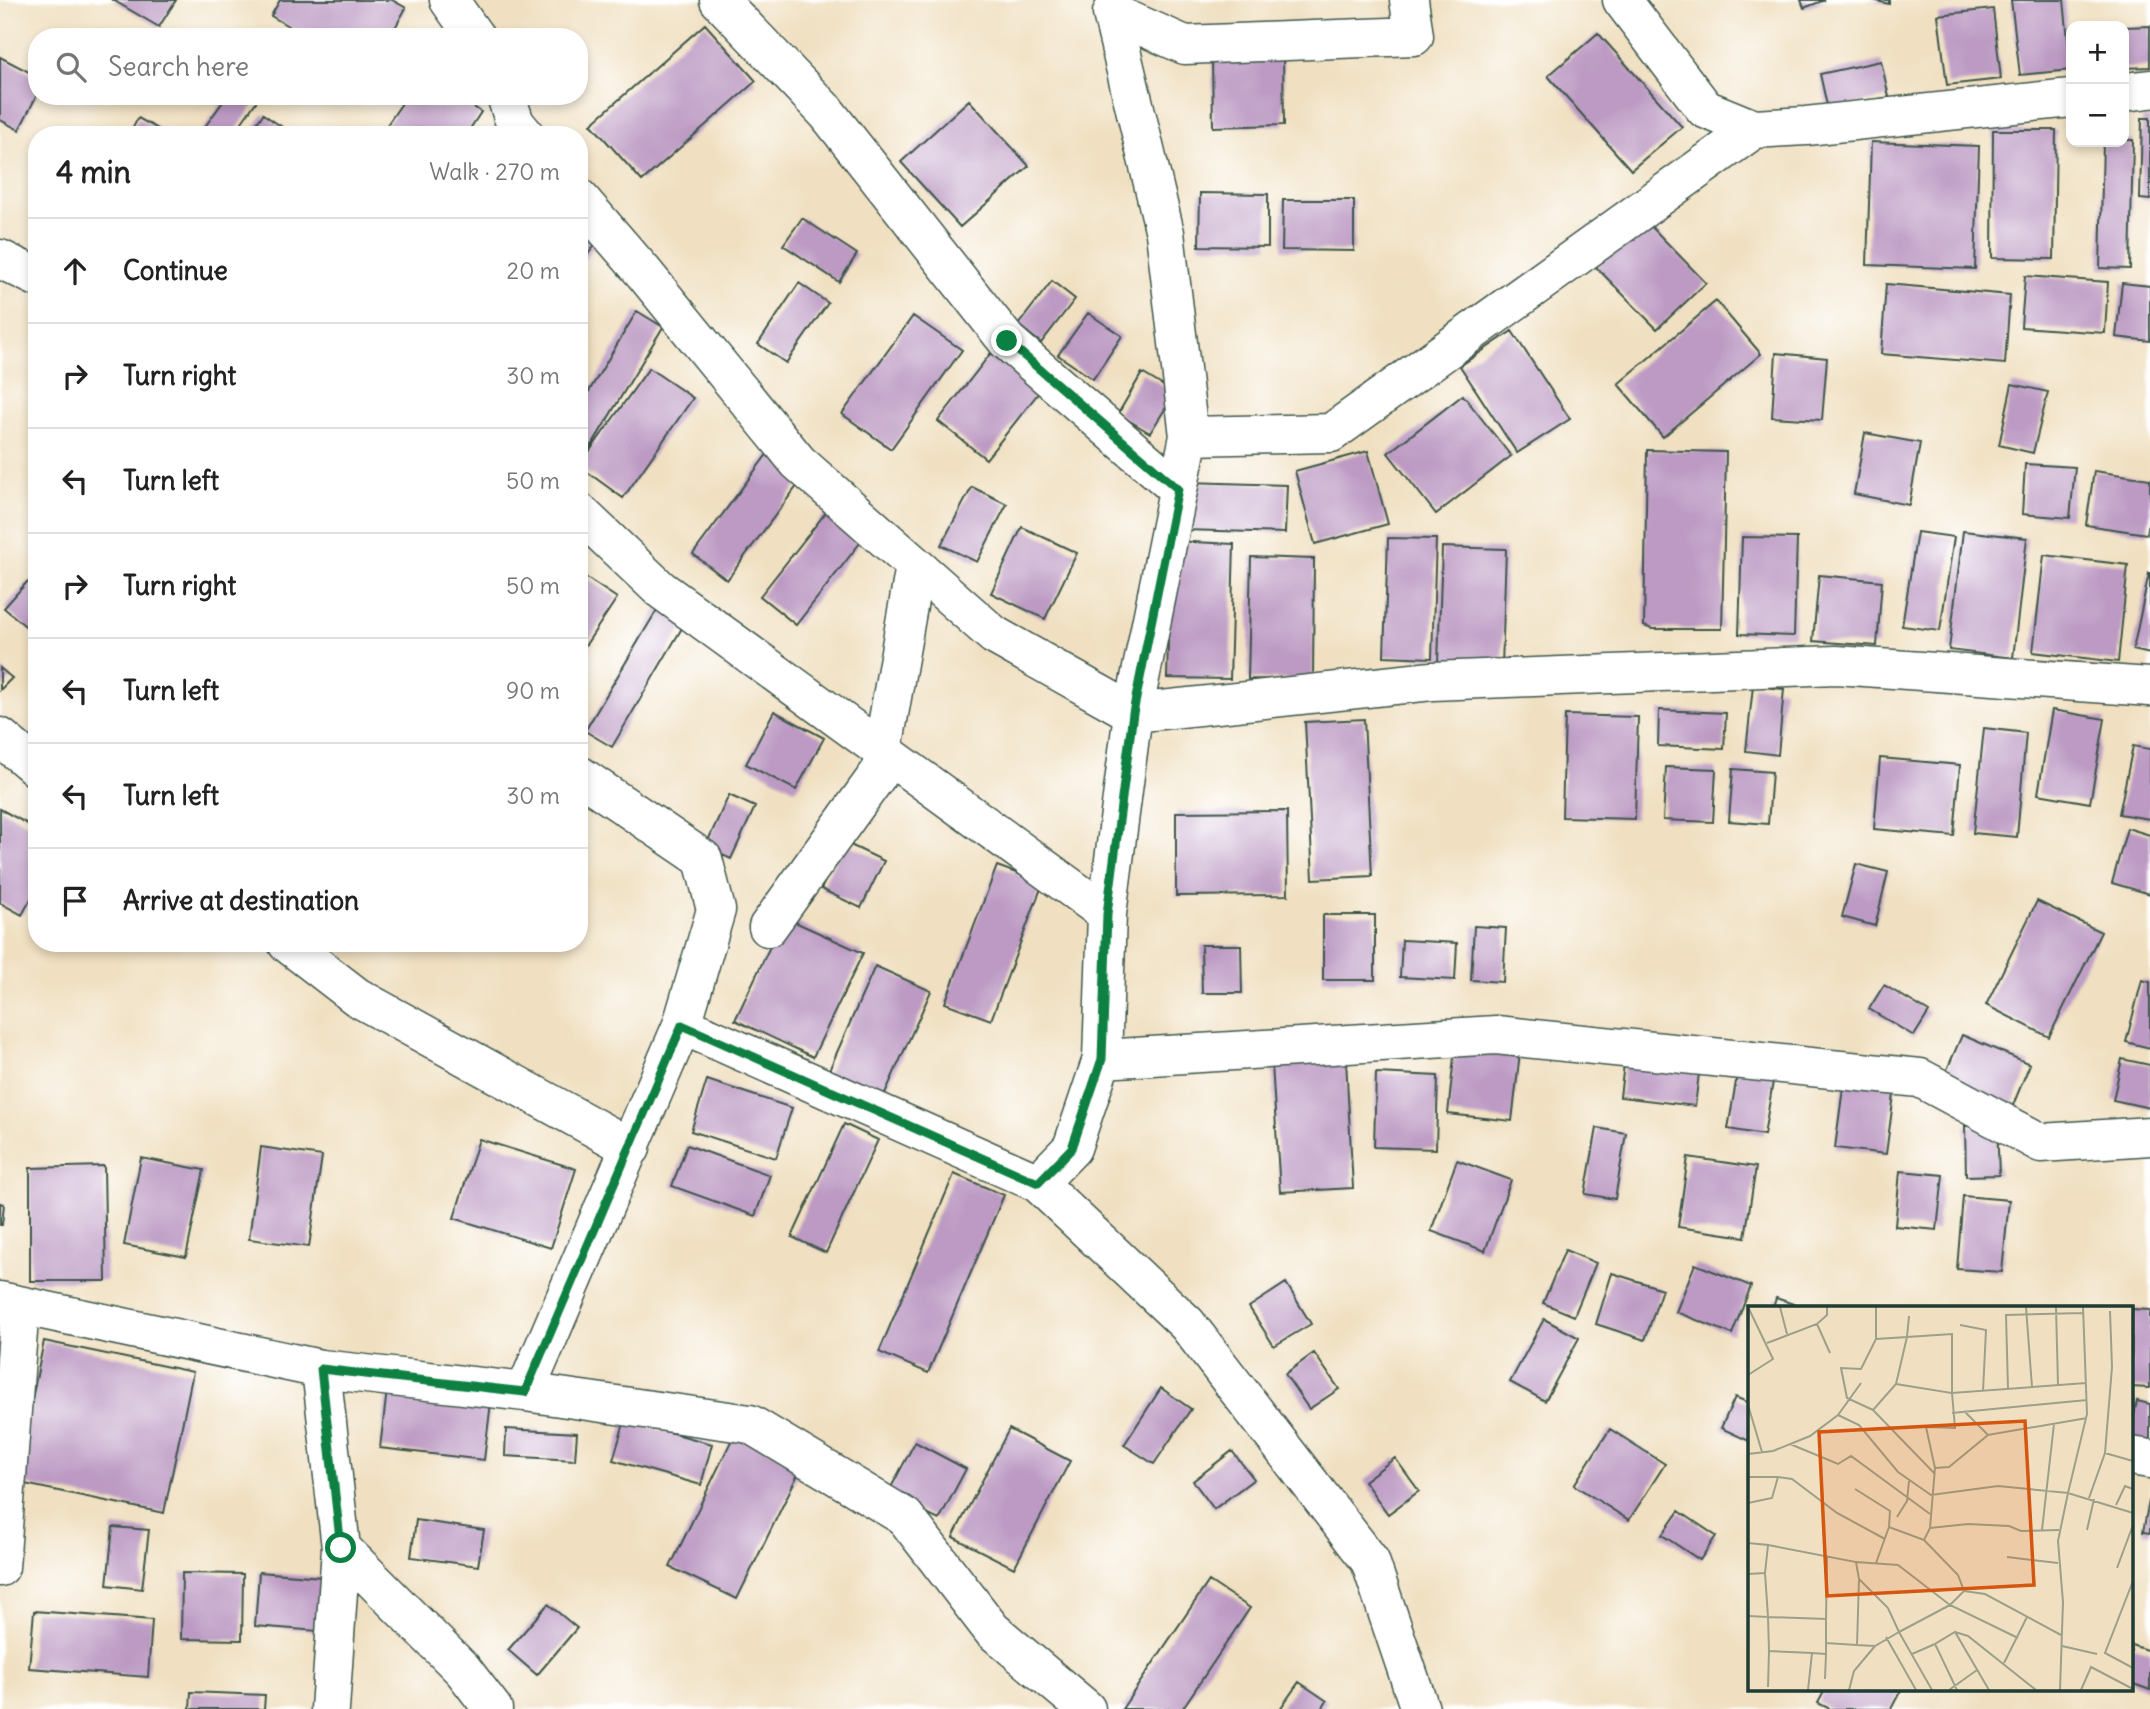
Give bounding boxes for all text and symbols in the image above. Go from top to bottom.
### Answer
map controls [2066,21,2129,147]
button: + [2066,21,2129,84]
search box [28,28,588,105]
icon: search [52,48,90,86]
text: Search here [108,50,249,83]
button: − [2066,84,2129,147]
text: 4 min [56,153,131,191]
text: Walk · 270 m [429,157,560,186]
icon: ahead [56,252,94,290]
text: Continue [123,254,228,287]
text: 20 m [507,256,560,285]
route end [991,325,1022,356]
icon: right [56,357,94,395]
text: Turn right [123,359,236,392]
text: 30 m [506,361,560,390]
icon: left [56,462,94,500]
text: Turn left [123,464,219,497]
text: 50 m [506,466,560,495]
icon: right [56,567,94,605]
text: Turn right [123,569,236,602]
text: 50 m [506,571,560,600]
icon: left [56,672,94,710]
text: Turn left [123,674,219,707]
text: 90 m [506,676,560,705]
icon: left [56,777,94,815]
text: Turn left [123,779,219,812]
text: 30 m [506,781,560,810]
icon: arrive [56,882,94,920]
text: Arrive at destination [123,884,359,917]
inset map [1748,1306,2132,1692]
route start [325,1532,356,1563]

